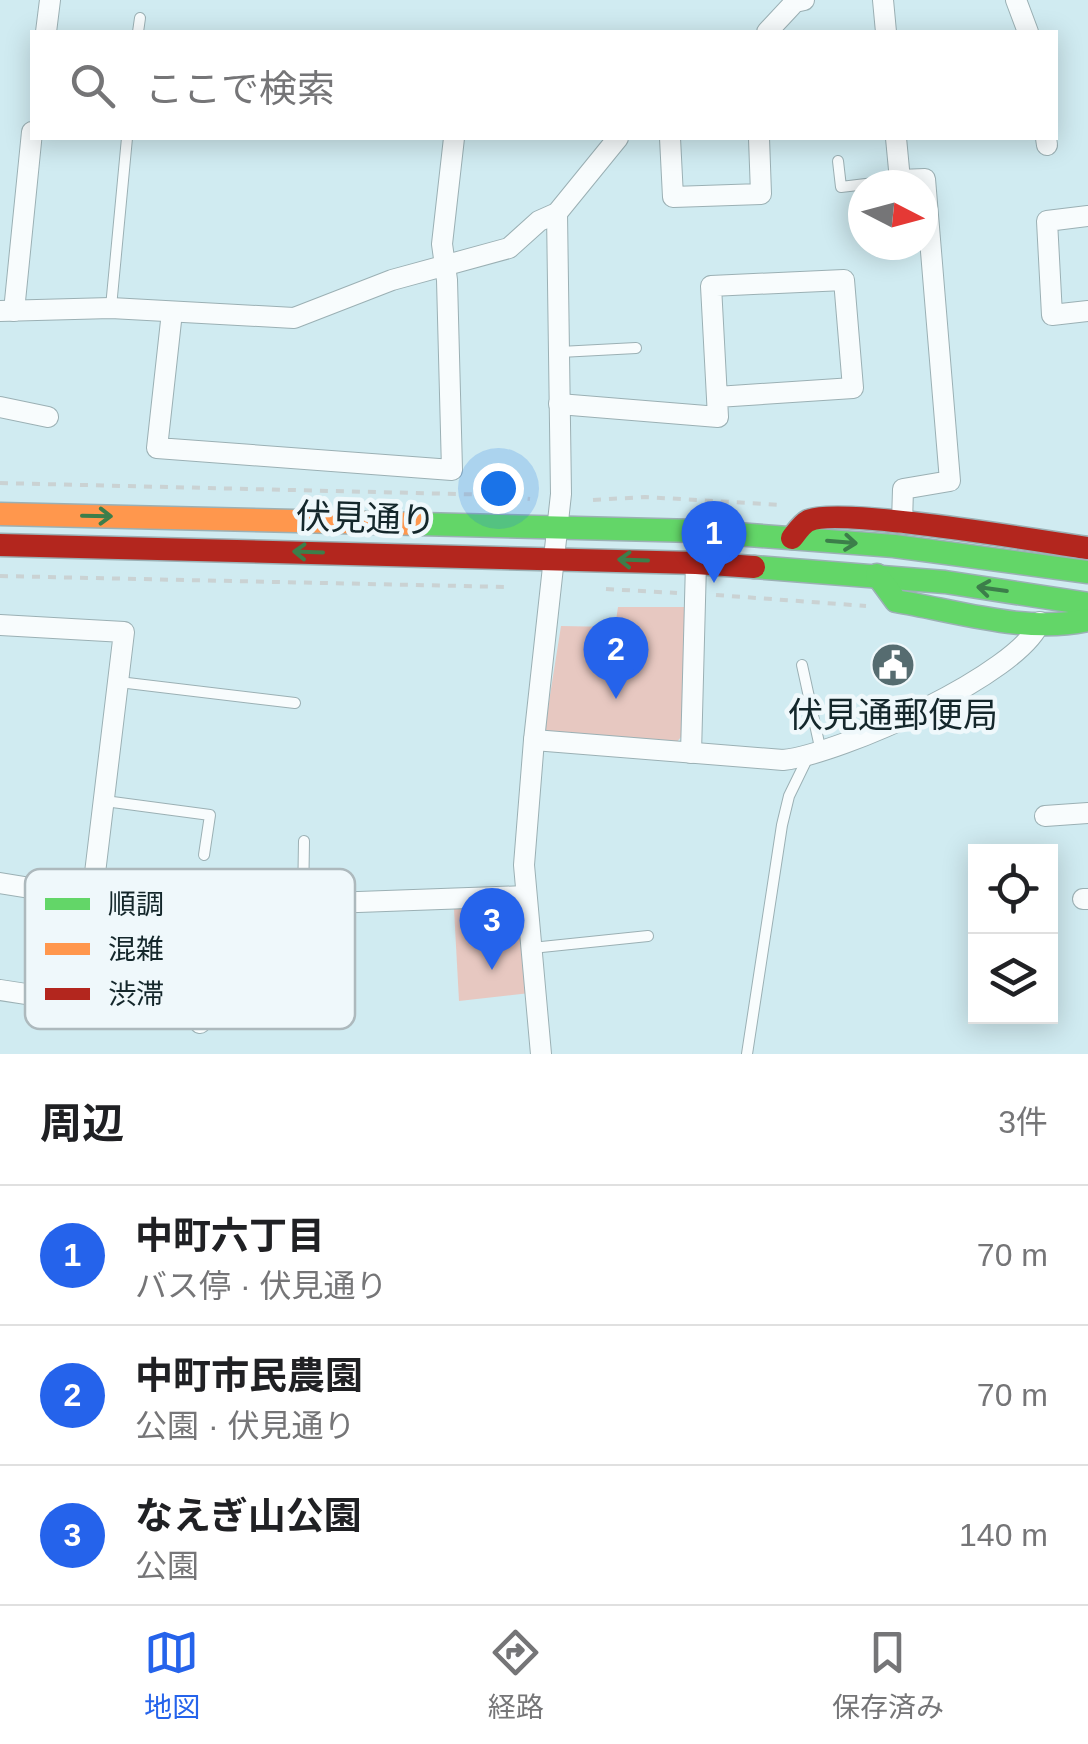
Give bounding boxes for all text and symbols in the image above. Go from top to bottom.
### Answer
search box [30,30,1058,140]
icon: search [65,58,120,113]
text: ここで検索 [145,68,335,110]
north arrow [848,170,938,260]
your location [473,463,524,514]
street label: 伏見通り [295,496,437,540]
pin: 1 [682,500,746,583]
one-way arrow [81,506,113,525]
one-way arrow [825,532,857,551]
one-way arrow [293,542,325,561]
one-way arrow [617,550,649,569]
one-way arrow [976,579,1008,597]
pin: 2 [584,616,648,699]
public building icon: 伏見通郵便局 [870,642,916,688]
place label: 伏見通郵便局 [788,695,998,734]
map controls [968,844,1058,1024]
button: locate [968,844,1058,934]
legend [25,869,355,1029]
pin: 3 [460,888,524,970]
text: 順調 [108,889,164,920]
text: 混雑 [108,934,164,965]
button: layers [968,934,1058,1024]
text: 渋滞 [108,979,164,1010]
text: 周辺 [40,1100,124,1147]
text: 3件 [998,1104,1048,1140]
text: 中町六丁目 [135,1215,325,1257]
text: 1 [64,1237,81,1273]
text: 70 m [977,1237,1048,1273]
text: バス停 · 伏見通り [135,1268,387,1304]
text: 中町市民農園 [135,1355,363,1397]
text: 2 [64,1377,81,1413]
text: 70 m [977,1377,1048,1413]
text: 公園 · 伏見通り [135,1408,355,1444]
text: なえぎ山公園 [135,1495,362,1537]
text: 3 [64,1517,81,1553]
text: 140 m [959,1517,1048,1553]
text: 公園 [135,1548,199,1584]
tab: 地図 [144,1625,200,1725]
tab: 経路 [488,1625,544,1725]
tab: 保存済み [832,1625,944,1725]

